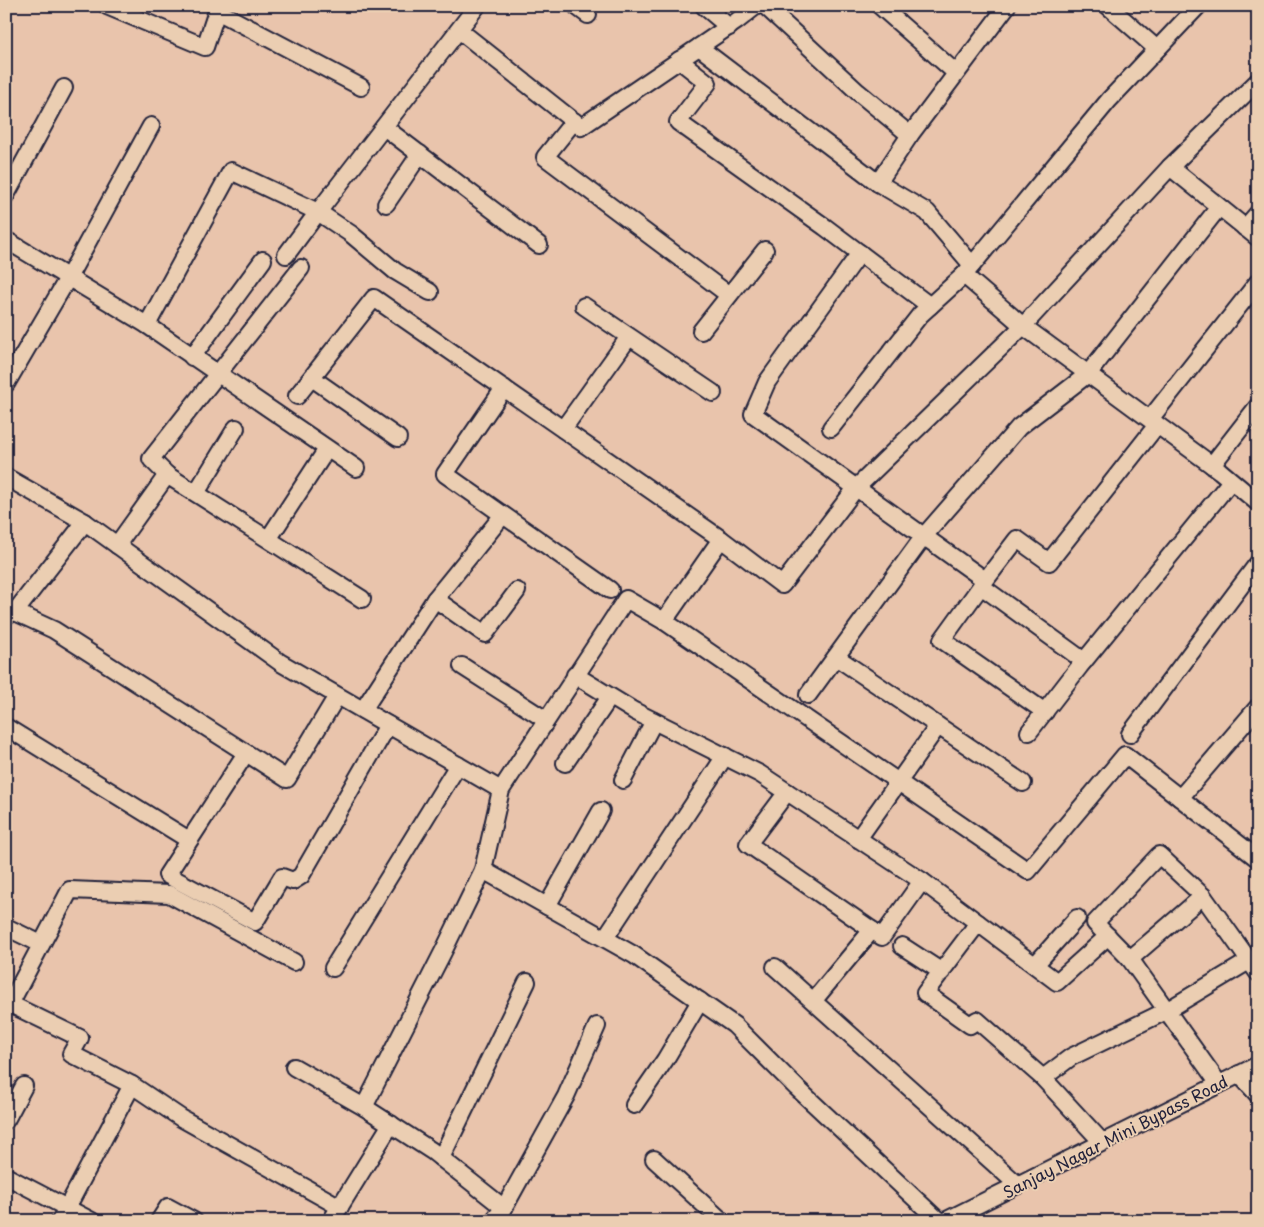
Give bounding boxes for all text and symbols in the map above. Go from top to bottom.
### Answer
street label: Sanjay Nagar Mini Bypass Road [998,1069,1232,1203]

